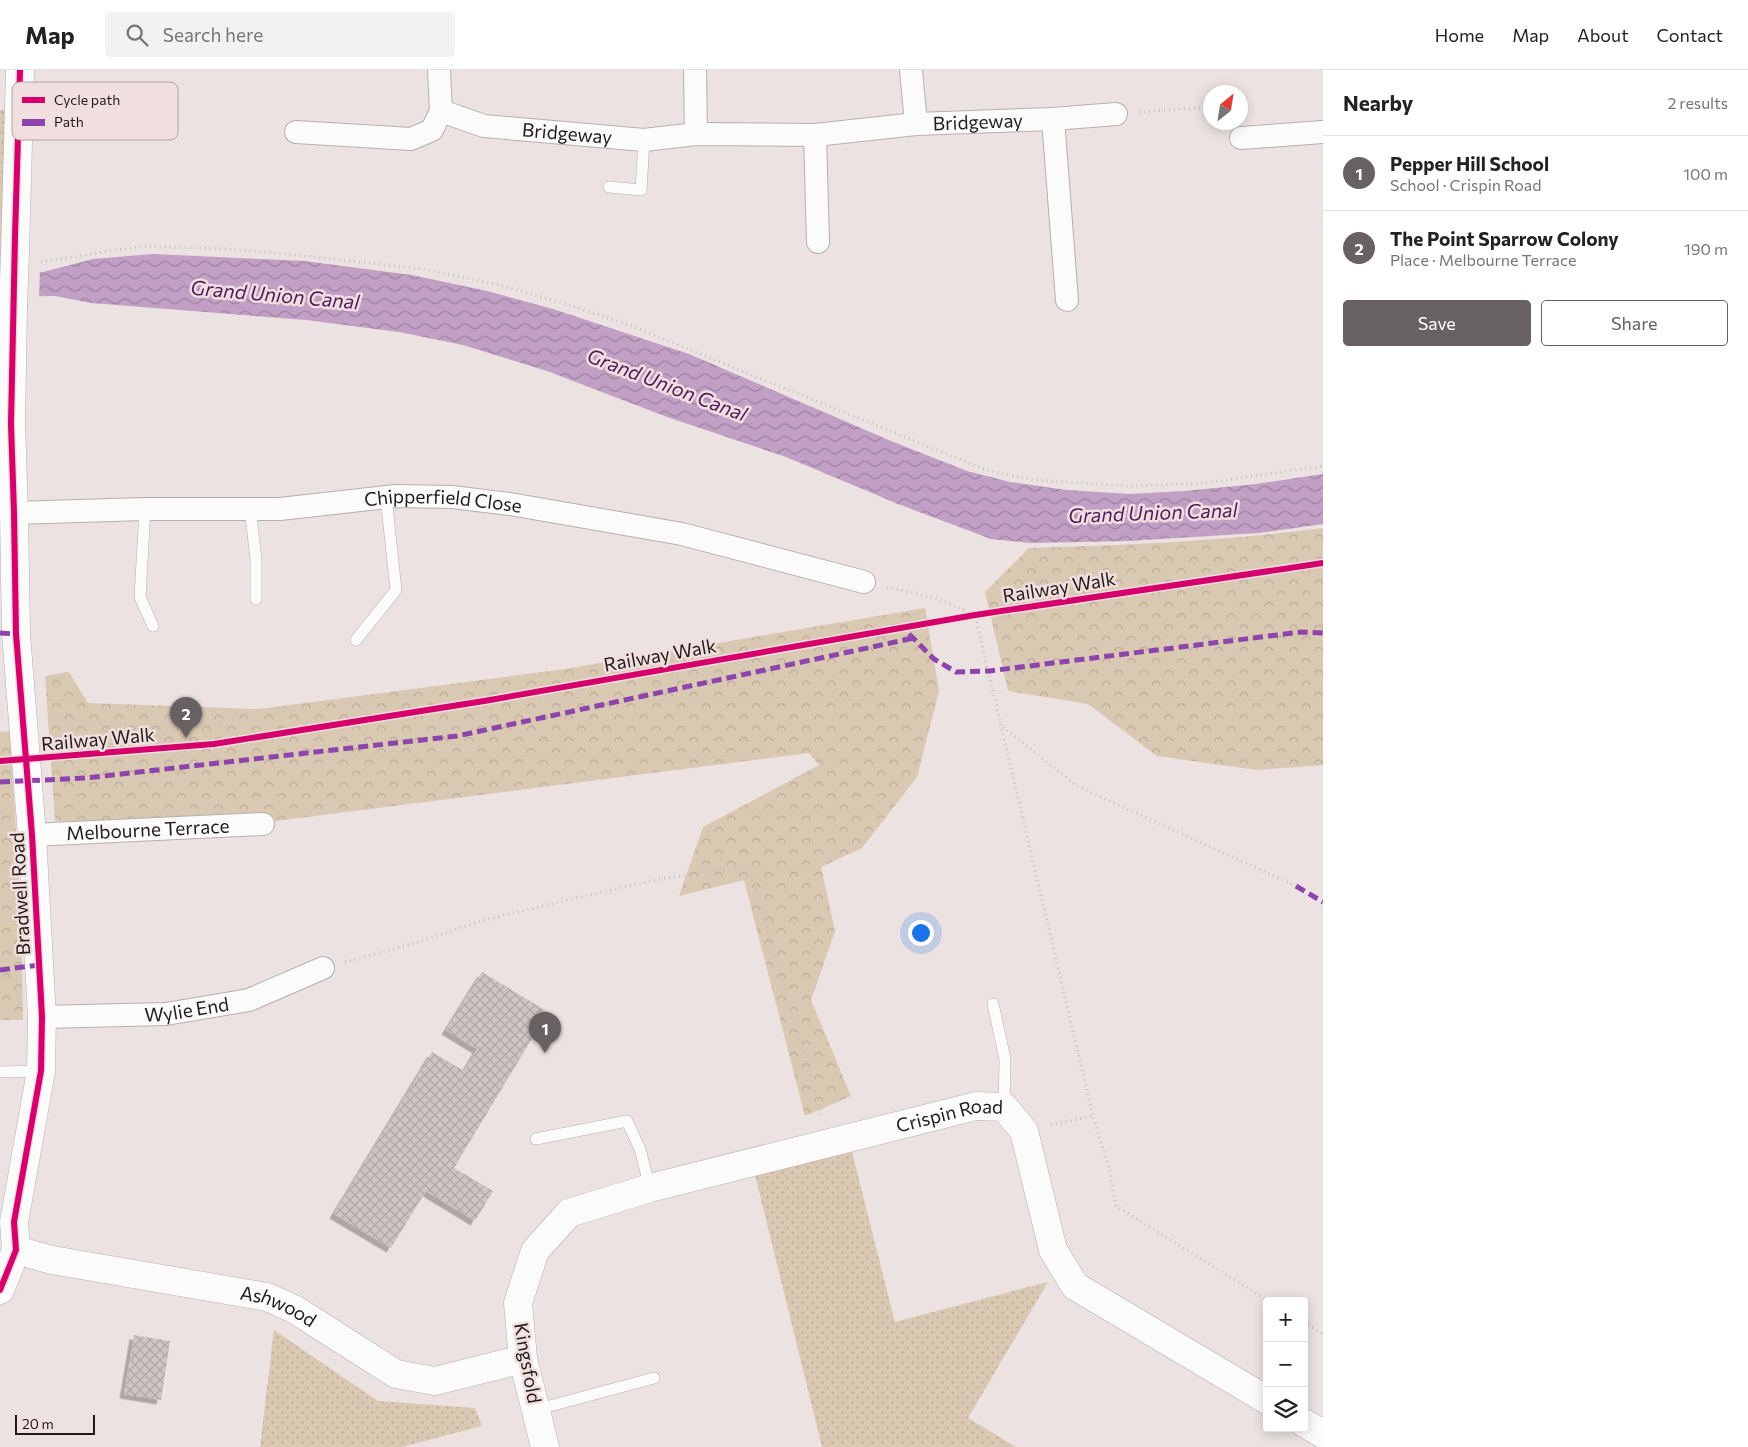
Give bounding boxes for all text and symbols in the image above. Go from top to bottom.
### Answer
search box [105,12,455,57]
text: Map [25,20,75,49]
icon: search [123,21,151,49]
text: Search here [163,23,263,46]
text: Home [1435,24,1484,46]
text: Map [1512,24,1549,46]
text: About [1577,24,1629,46]
text: Contact [1657,24,1723,46]
legend [12,82,178,140]
north arrow [1203,85,1248,130]
text: Nearby [1343,90,1413,115]
text: Cycle path [54,91,120,108]
text: 2 results [1667,93,1728,112]
street label: Bridgeway [932,108,1024,134]
text: Path [54,113,84,130]
street label: Bridgeway [521,117,613,148]
text: Pepper Hill School [1390,152,1549,175]
text: 1 [1355,164,1363,183]
text: 100 m [1683,164,1728,183]
text: School · Crispin Road [1390,175,1541,194]
text: The Point Sparrow Colony [1390,227,1619,250]
text: 2 [1354,239,1364,258]
text: 190 m [1684,239,1728,258]
text: Place · Melbourne Terrace [1390,250,1576,269]
water label: Grand Union Canal [190,275,361,313]
button: Save [1343,300,1531,346]
button: Share [1541,300,1728,346]
water label: Grand Union Canal [584,343,752,426]
street label: Chipperfield Close [363,484,524,517]
water label: Grand Union Canal [1068,497,1239,527]
street label: Railway Walk [1001,566,1117,607]
street label: Railway Walk [602,633,718,676]
pin: 2 [170,697,202,738]
street label: Railway Walk [40,722,156,755]
street label: Melbourne Terrace [66,814,230,844]
street label: Bradwell Road [5,832,34,956]
your location [908,920,934,946]
street label: Wylie End [144,992,230,1026]
pin: 1 [529,1012,561,1053]
street label: Crispin Road [893,1094,1003,1137]
street label: Ashwood [238,1281,321,1331]
map controls [1263,1297,1308,1432]
button: + [1263,1297,1308,1342]
street label: Kingsfold [510,1321,547,1405]
button: − [1263,1342,1308,1387]
button: layers [1263,1387,1308,1432]
scale bar [15,1412,95,1435]
text: 20 m [22,1415,54,1432]

